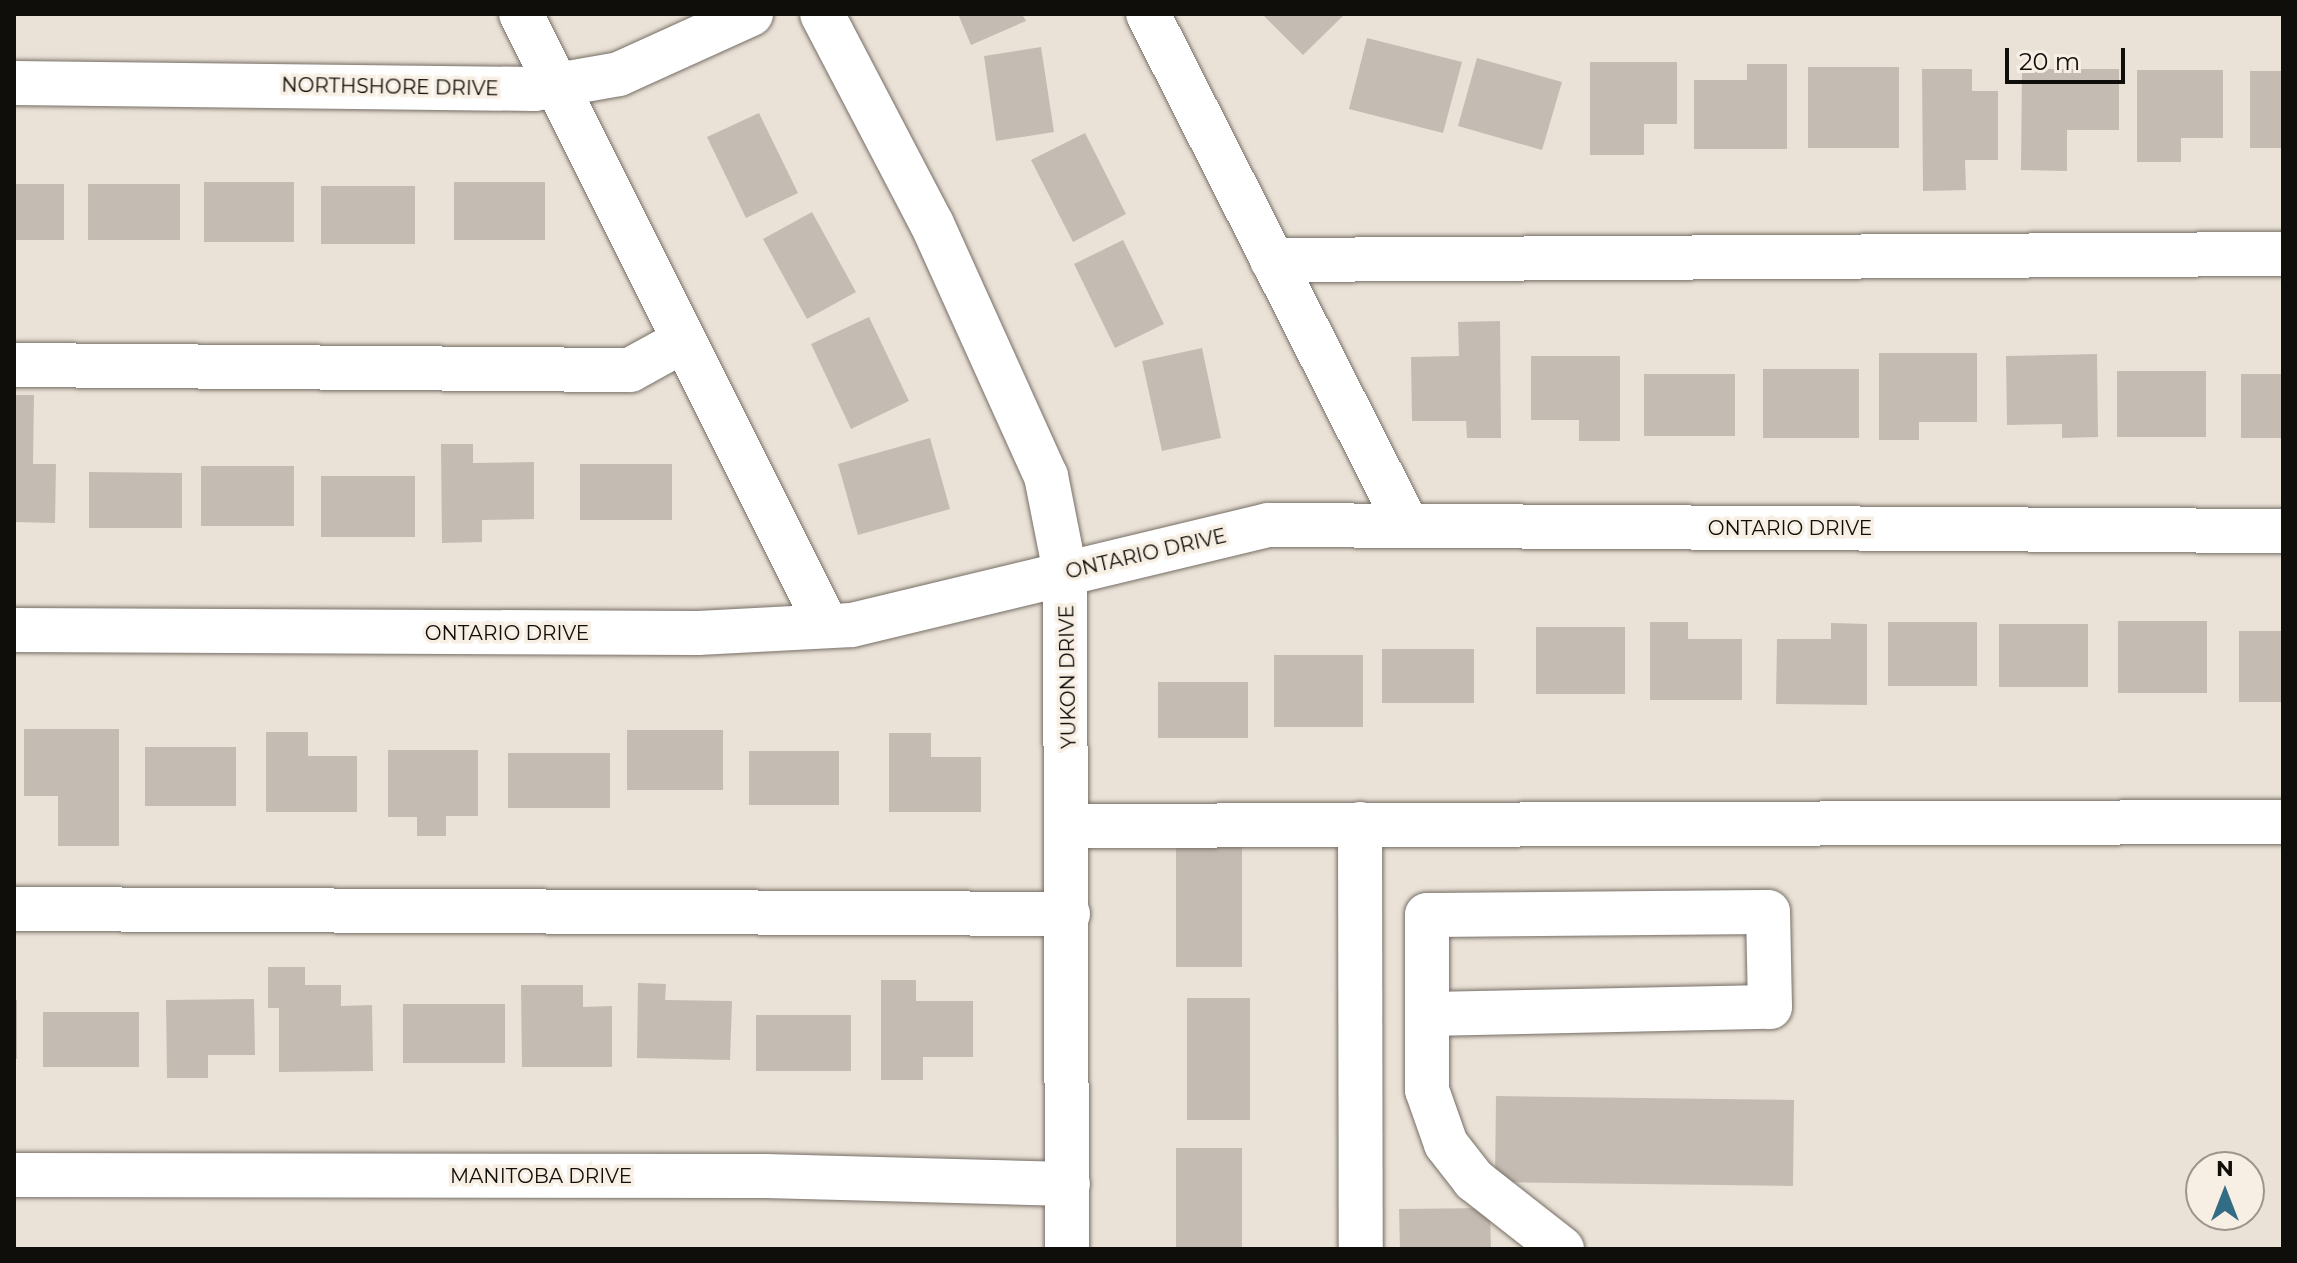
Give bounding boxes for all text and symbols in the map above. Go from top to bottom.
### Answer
scale bar [2009,32,2129,82]
text: 20 m [2019,47,2080,76]
street label: NORTHSHORE DRIVE [281,73,499,101]
street label: ONTARIO DRIVE [1708,516,1872,540]
street label: ONTARIO DRIVE [1063,524,1229,584]
street label: YUKON DRIVE [1055,605,1081,749]
street label: ONTARIO DRIVE [425,621,589,645]
north arrow [2185,1151,2265,1231]
text: N [2216,1155,2234,1182]
street label: MANITOBA DRIVE [450,1164,632,1188]

